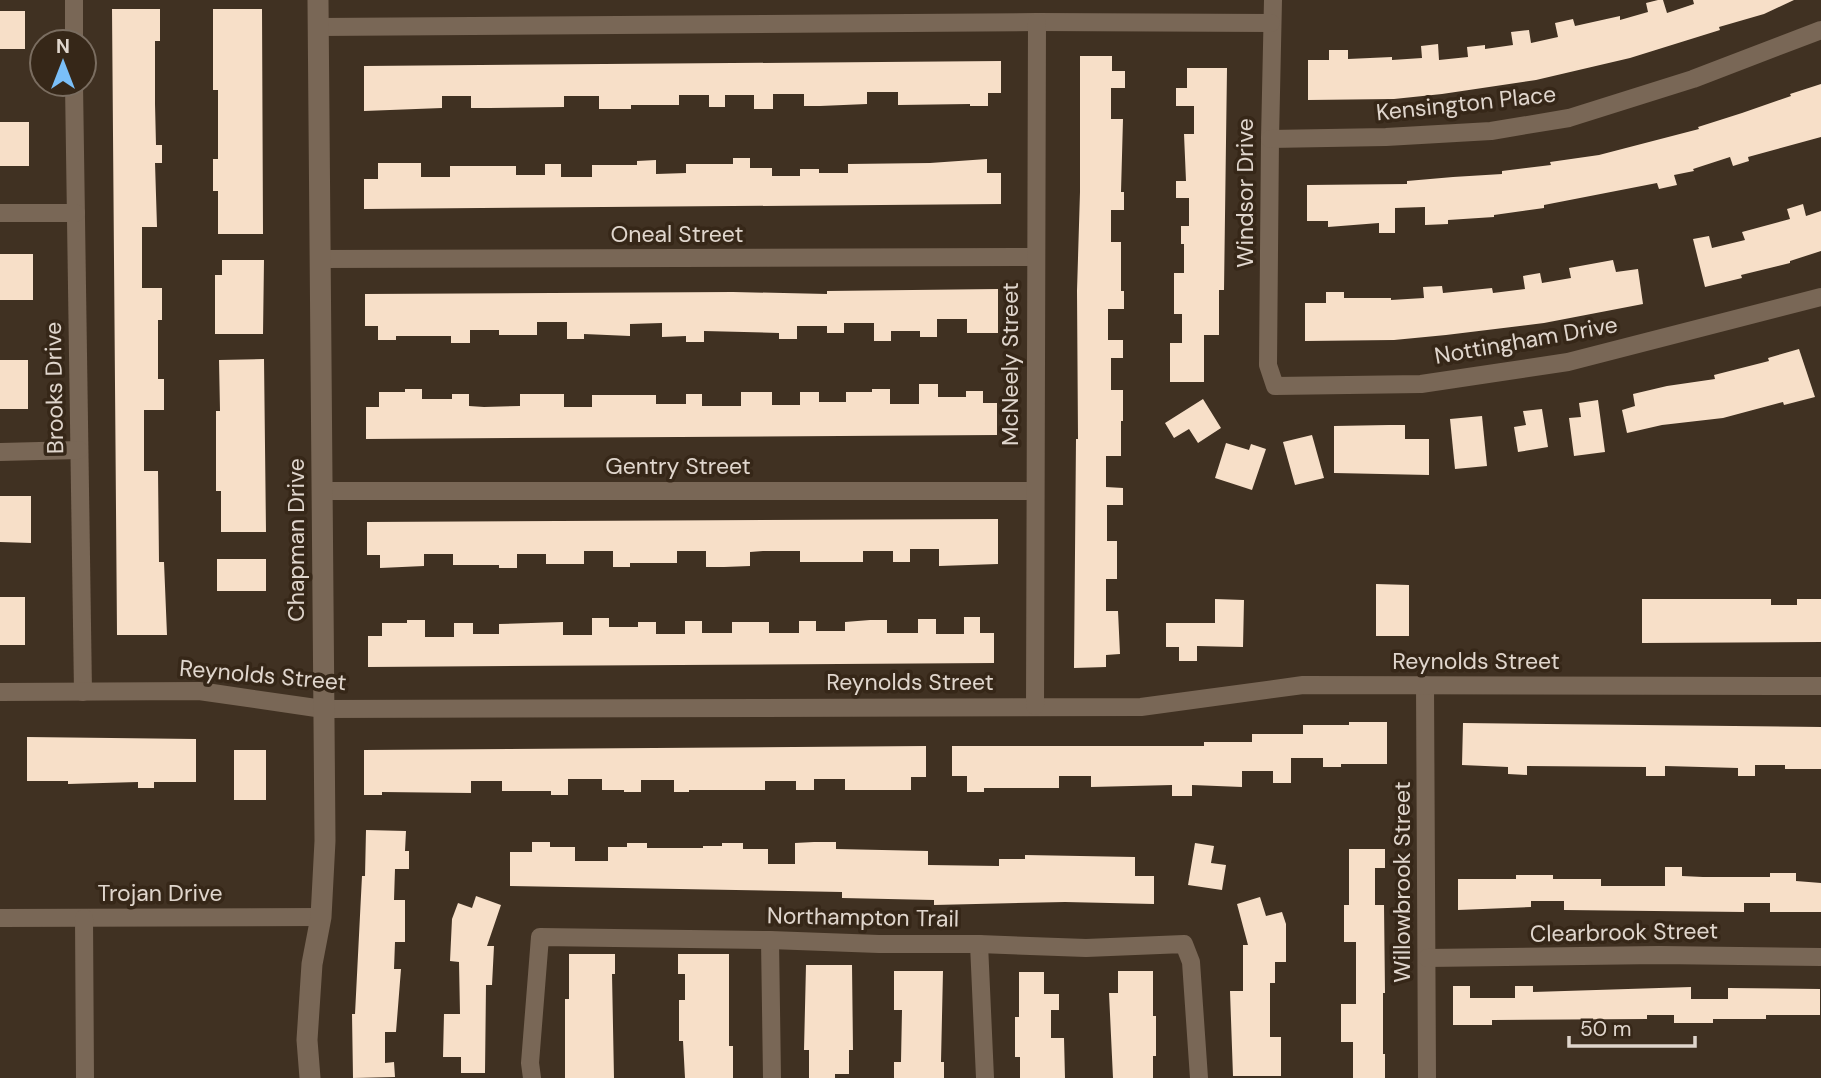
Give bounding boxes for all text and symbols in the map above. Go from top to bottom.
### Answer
north arrow [28,28,98,98]
text: N [56,34,70,59]
street label: Kensington Place [1374,79,1558,127]
street label: Windsor Drive [1230,118,1260,268]
street label: Oneal Street [610,219,744,249]
street label: McNeely Street [995,282,1025,446]
street label: Nottingham Drive [1432,309,1620,371]
street label: Brooks Drive [38,322,70,454]
street label: Gentry Street [605,451,751,481]
street label: Chapman Drive [281,458,311,622]
street label: Reynolds Street [1392,646,1560,676]
street label: Reynolds Street [178,653,348,697]
street label: Reynolds Street [826,667,994,697]
street label: Willowbrook Street [1387,781,1417,983]
street label: Trojan Drive [97,878,223,908]
street label: Northampton Trail [767,900,959,934]
street label: Clearbrook Street [1530,915,1718,949]
scale bar [1569,1004,1695,1048]
text: 50 m [1580,1015,1631,1043]

